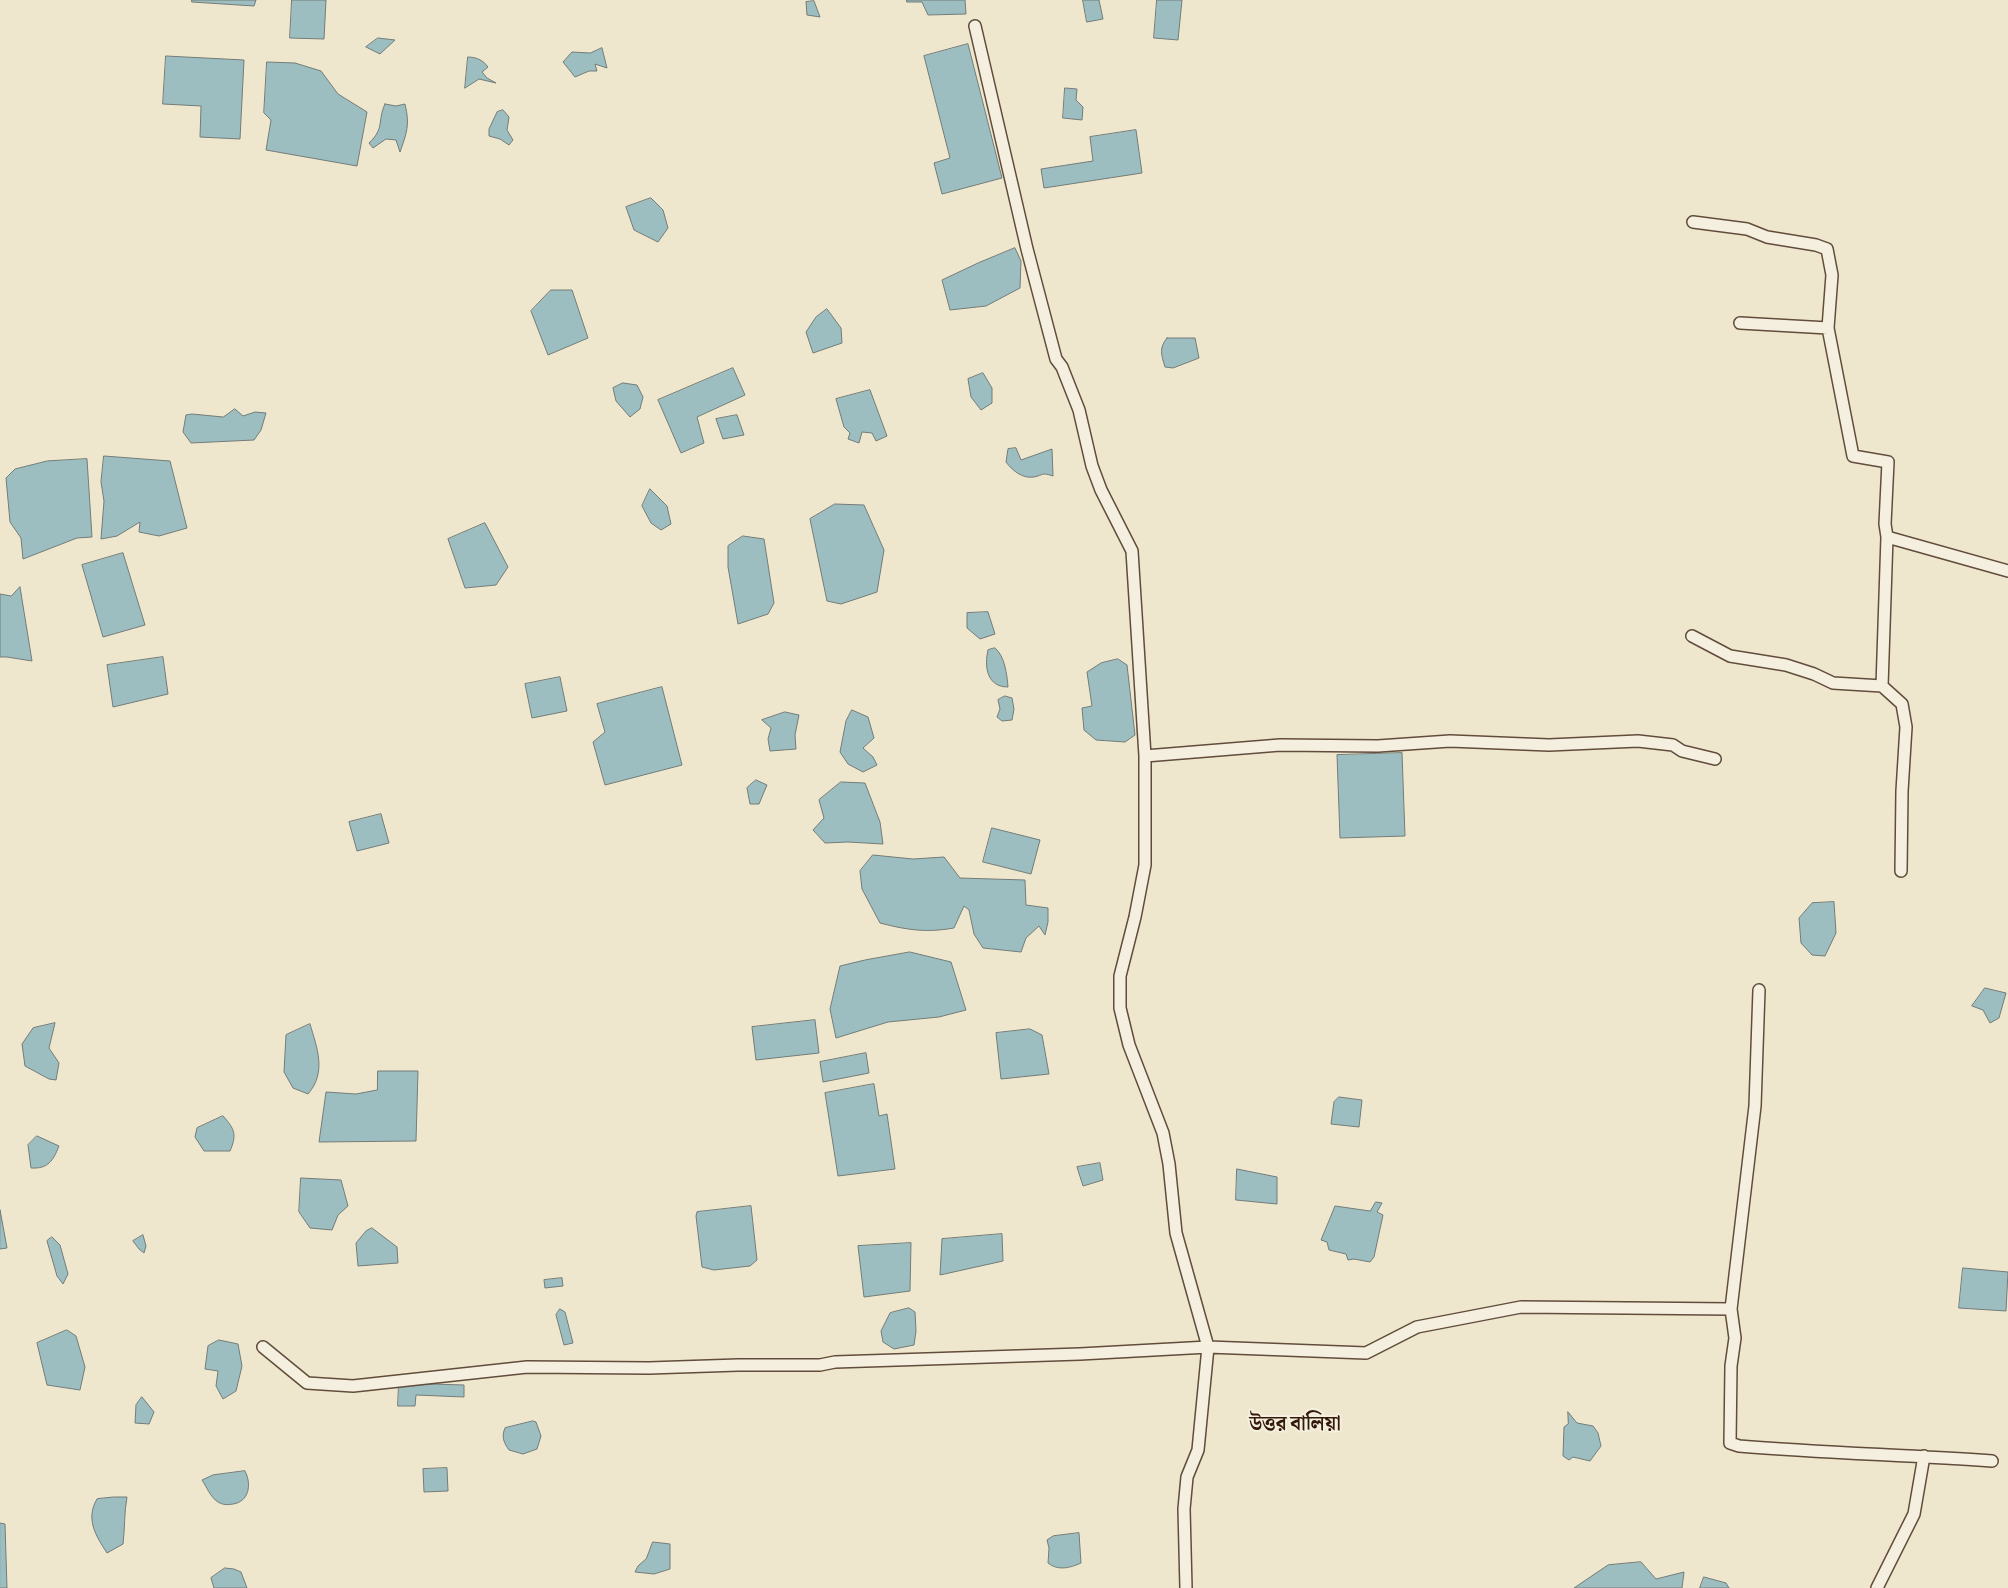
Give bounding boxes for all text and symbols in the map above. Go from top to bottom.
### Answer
district label: উত্তর বালিয়া [1249,1413,1341,1437]

